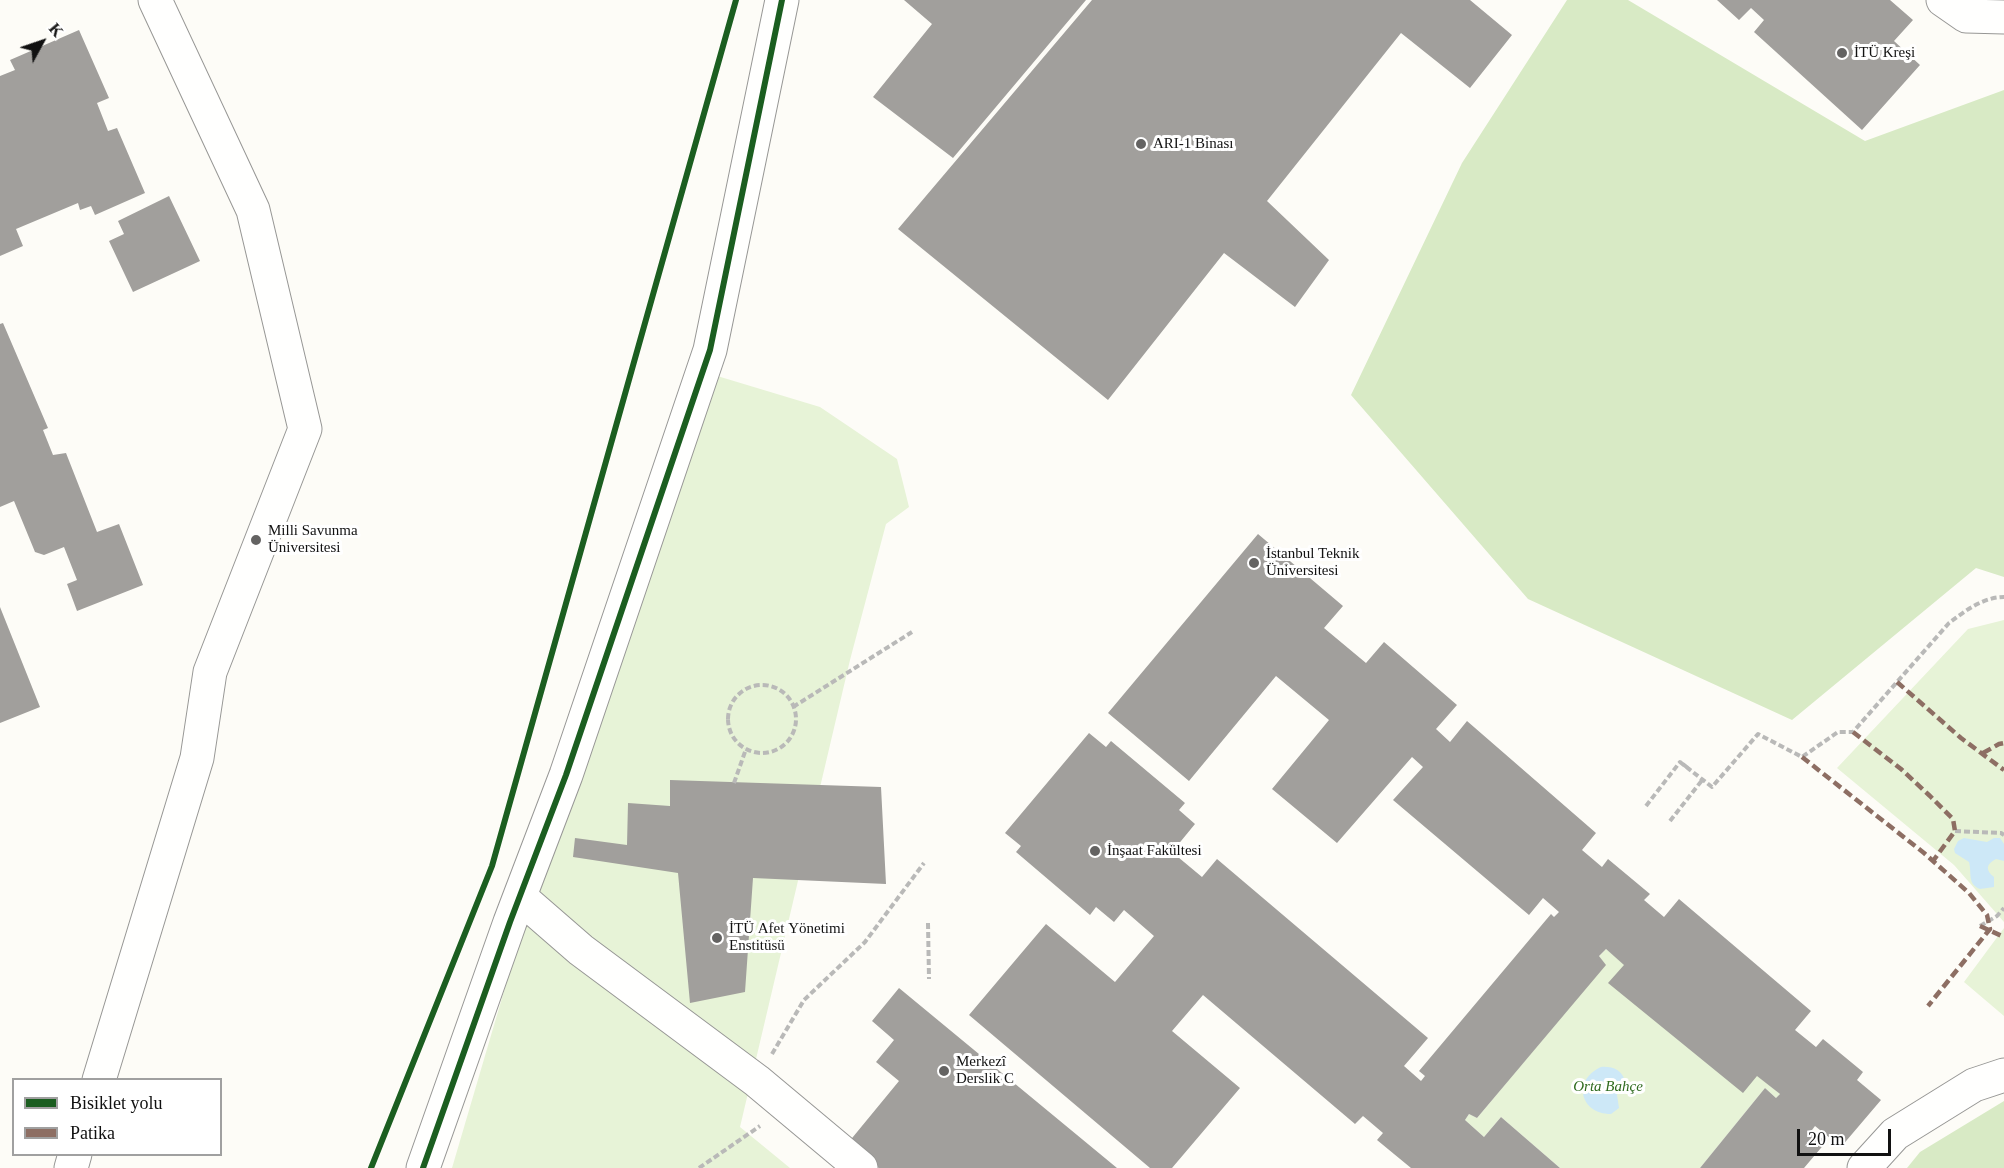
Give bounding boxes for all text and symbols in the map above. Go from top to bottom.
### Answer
north arrow [12,12,72,72]
text: K [46,20,67,40]
place label: İTÜ Kreşi [1854,44,1915,62]
marker: İTÜ Kreşi [1835,46,1849,60]
place label: ARI-1 Binası [1153,135,1233,153]
marker: ARI-1 Binası [1134,137,1148,151]
place label: Milli Savunma Üniversitesi [268,522,358,557]
marker: Milli Savunma Üniversitesi [249,533,263,547]
place label: İstanbul Teknik Üniversitesi [1266,545,1360,580]
marker: İstanbul Teknik Üniversitesi [1247,556,1261,570]
place label: İnşaat Fakültesi [1107,842,1202,860]
marker: İnşaat Fakültesi [1088,844,1102,858]
place label: İTÜ Afet Yönetimi Enstitüsü [729,920,845,955]
marker: İTÜ Afet Yönetimi Enstitüsü [710,931,724,945]
place label: Merkezî Derslik C [956,1053,1014,1088]
marker: Merkezî Derslik C [937,1064,951,1078]
legend [12,1078,222,1156]
park label: Orta Bahçe [1573,1078,1643,1096]
text: Bisiklet yolu [70,1093,163,1113]
scale bar [1800,1117,1894,1155]
text: Patika [70,1123,115,1143]
text: 20 m [1808,1129,1845,1149]

